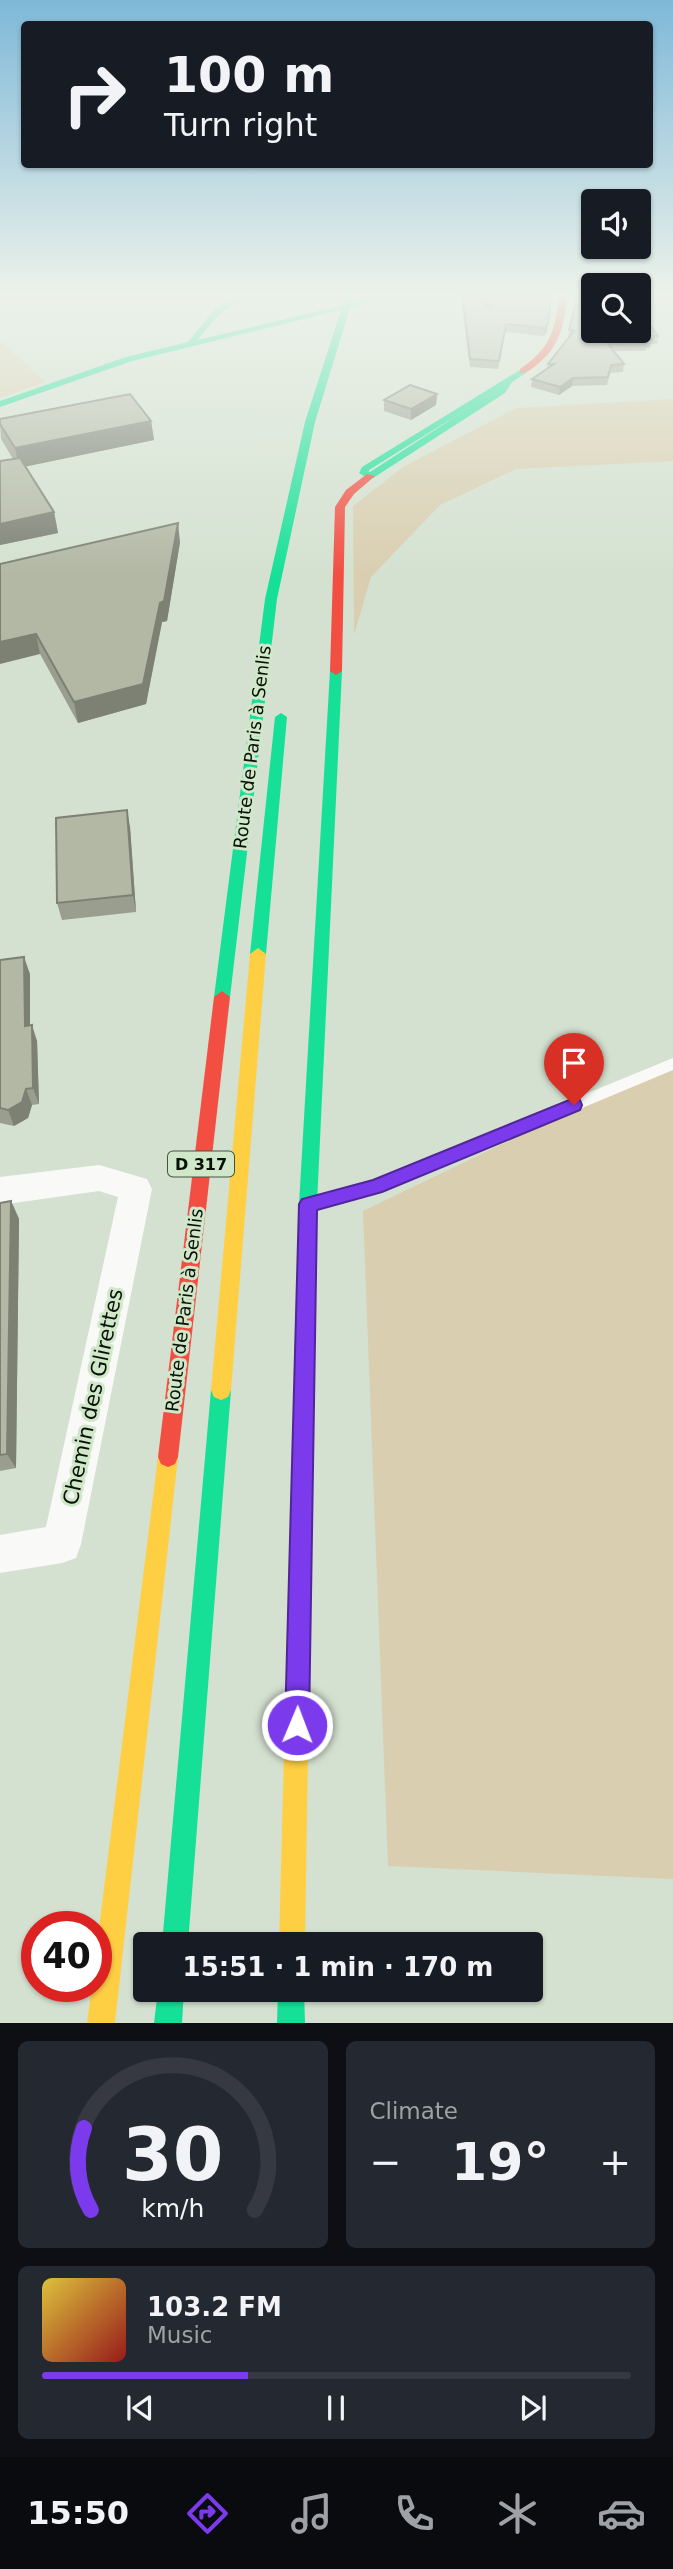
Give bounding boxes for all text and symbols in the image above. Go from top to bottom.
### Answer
text: 100 m [164,47,334,104]
icon: right [49,49,140,140]
text: Turn right [164,106,317,144]
map controls [581,189,651,343]
button: sound [581,189,651,259]
button: search [581,273,651,343]
street label: Route de Paris à Senlis [229,644,275,850]
pin [544,1033,604,1105]
icon: arrive [555,1044,593,1082]
road number: D 317 [168,1152,234,1176]
street label: Route de Paris à Senlis [161,1207,207,1413]
street label: Chemin des Glirettes [58,1287,128,1507]
position arrow [260,1688,334,1762]
speed limit sign: 40 [21,1911,112,2002]
text: 15:51 · 1 min · 170 m [183,1952,493,1982]
text: Climate [370,2098,458,2124]
text: 30 [122,2113,223,2198]
text: 19° [451,2132,549,2192]
text: − [370,2140,401,2184]
text: + [599,2140,631,2184]
text: km/h [141,2194,204,2223]
text: 103.2 FM [147,2292,282,2322]
text: Music [147,2322,212,2348]
icon: previous [121,2389,159,2427]
icon: pause [317,2389,355,2427]
icon: next [514,2389,552,2427]
icon: directions [183,2489,232,2538]
icon: music [287,2489,336,2538]
icon: phone [390,2489,439,2538]
icon: climate [493,2489,542,2538]
icon: car [597,2489,646,2538]
text: 15:50 [27,2494,129,2532]

